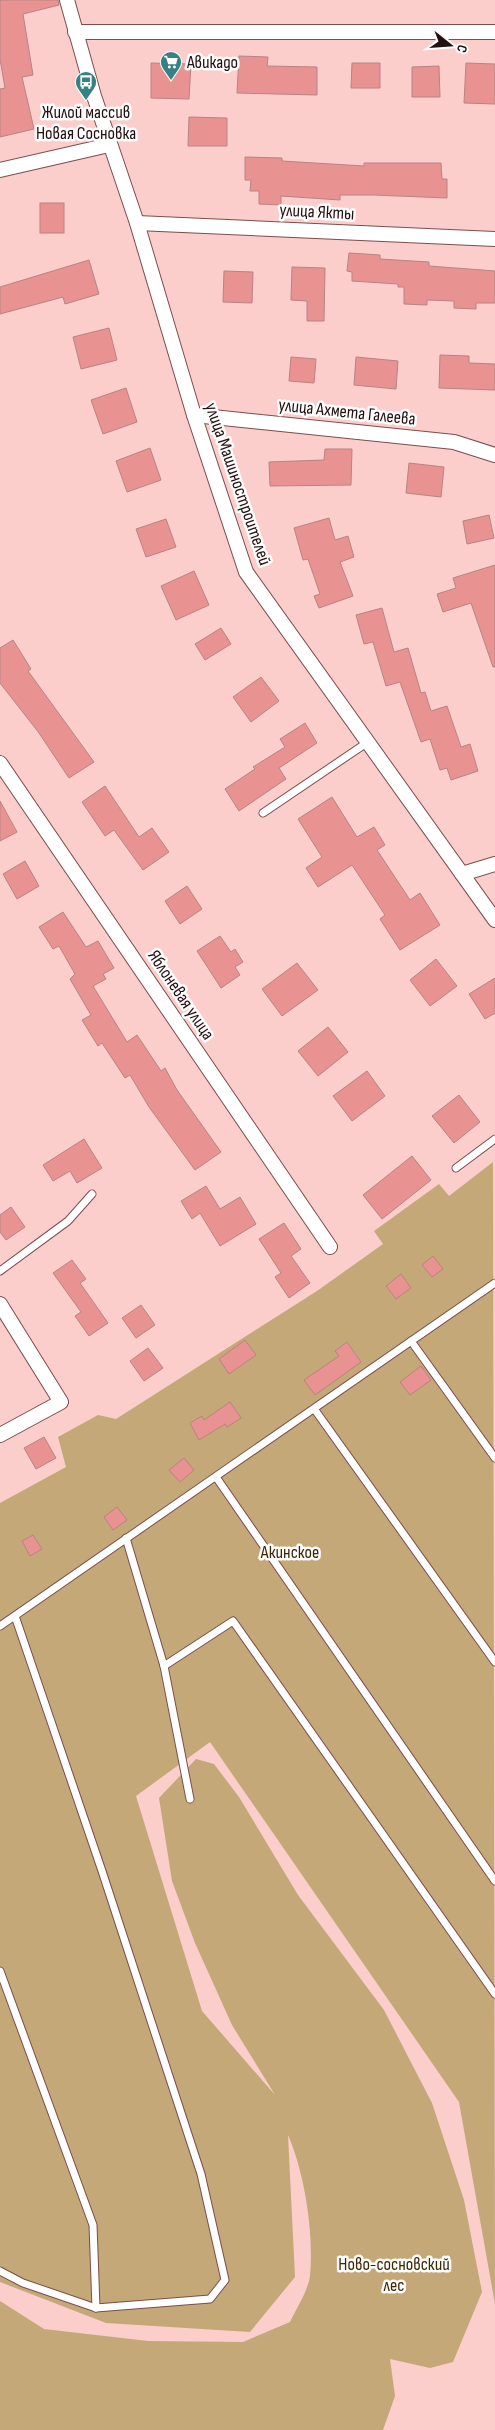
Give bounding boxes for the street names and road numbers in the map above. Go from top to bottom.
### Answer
street label: улица Якты [279,200,355,224]
street label: улица Ахмета Галеева [278,394,417,430]
street label: улица Машиностроителей [200,400,276,568]
street label: Яблоневая улица [143,946,219,1044]

